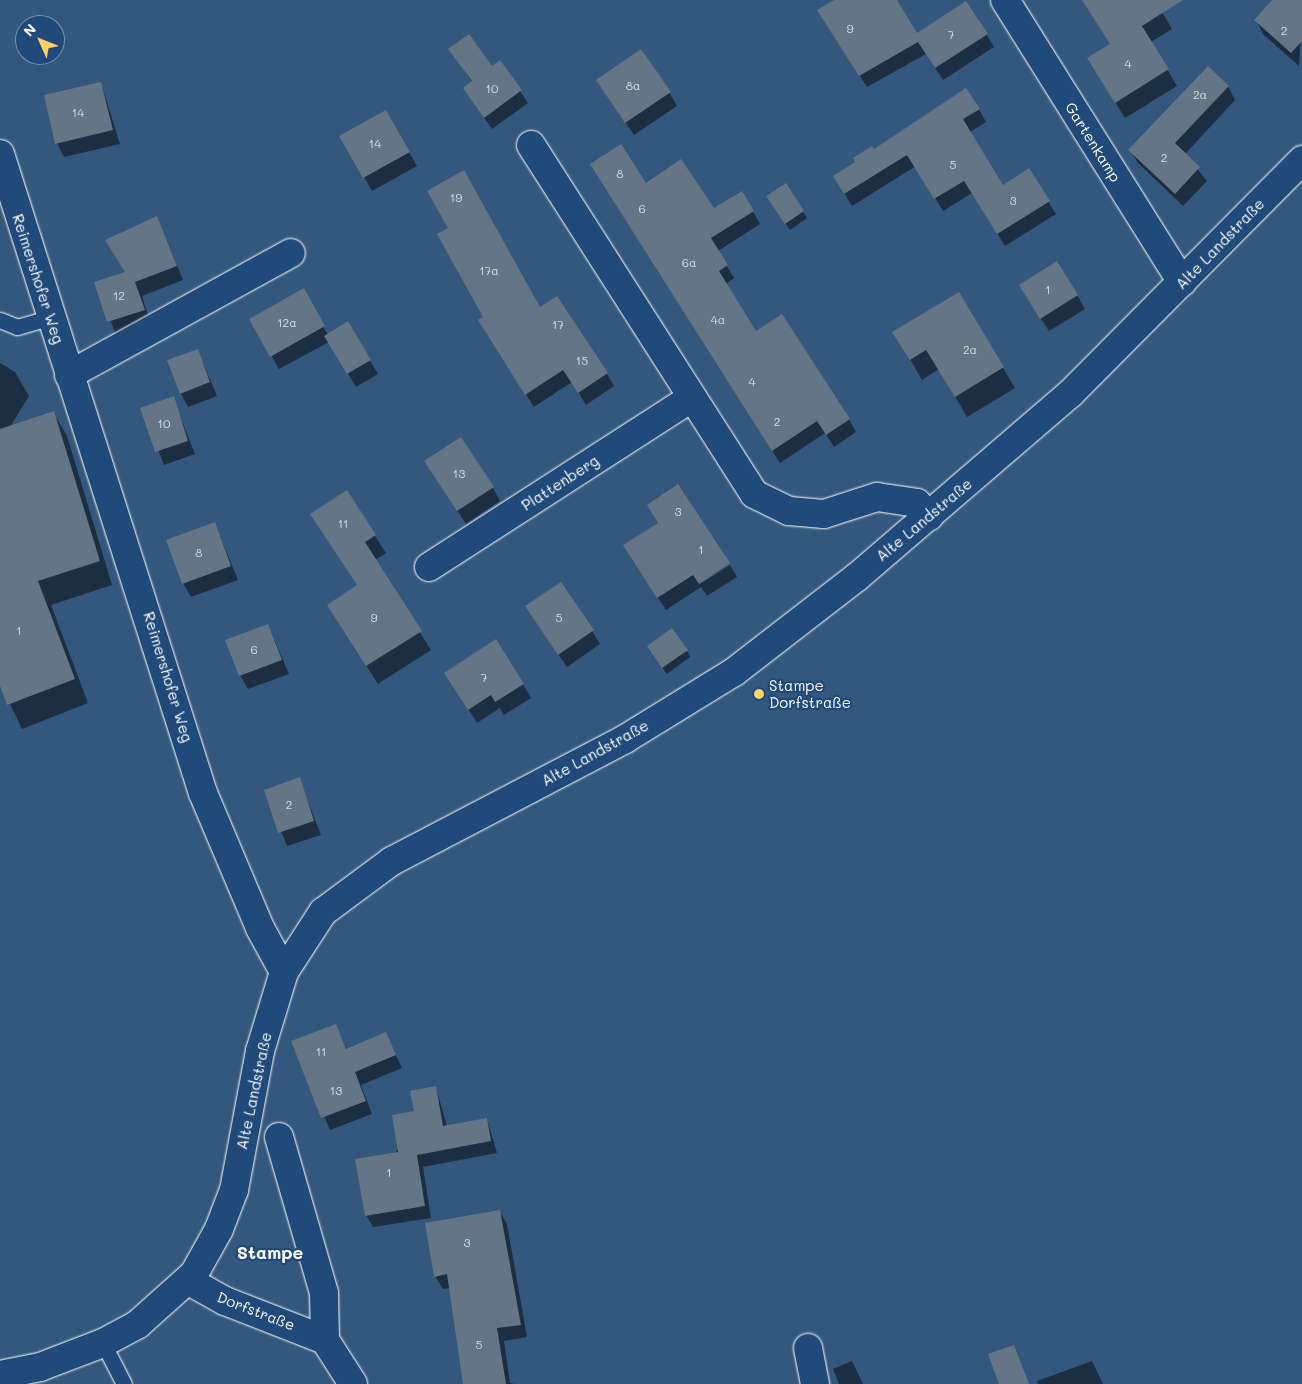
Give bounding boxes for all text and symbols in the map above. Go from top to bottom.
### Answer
north arrow [15,15,65,65]
text: N [19,20,40,40]
house number: 9 [846,22,854,36]
house number: 2 [1281,24,1287,38]
house number: 7 [948,28,954,42]
house number: 4 [1124,57,1132,71]
house number: 8a [626,79,640,93]
house number: 10 [486,82,498,96]
house number: 2a [1193,88,1207,102]
street label: Gartenkamp [1061,99,1125,185]
house number: 14 [72,106,84,120]
house number: 14 [369,137,381,151]
house number: 2 [1161,151,1167,165]
house number: 5 [950,158,956,172]
house number: 8 [616,167,624,181]
house number: 19 [450,191,462,205]
house number: 3 [1009,194,1017,208]
street label: Alte Landstraße [1172,195,1268,293]
house number: 6 [638,202,646,216]
street label: Reimershofer Weg [9,212,67,346]
house number: 6a [682,256,696,270]
house number: 17a [479,264,499,278]
house number: 1 [1045,283,1051,297]
house number: 12 [113,289,125,303]
house number: 4a [711,313,725,327]
house number: 12a [277,316,297,330]
house number: 17 [552,318,564,332]
house number: 2a [963,343,977,357]
house number: 15 [576,354,588,368]
house number: 4 [748,375,756,389]
house number: 2 [774,415,780,429]
house number: 10 [158,417,170,431]
street label: Plattenberg [518,451,602,515]
house number: 13 [453,467,465,481]
street label: Alte Landstraße [872,475,976,565]
house number: 3 [674,505,682,519]
house number: 11 [338,517,348,531]
house number: 1 [698,543,704,557]
house number: 8 [195,546,203,560]
street label: Reimershofer Weg [140,610,196,744]
house number: 9 [370,611,378,625]
house number: 5 [556,611,562,625]
house number: 1 [16,624,22,638]
house number: 6 [250,643,258,657]
house number: 7 [481,671,487,685]
place label: Stampe Dorfstraße [769,676,851,711]
marker: Stampe Dorfstraße [753,688,765,700]
street label: Alte Landstraße [538,716,652,790]
house number: 2 [286,798,292,812]
street label: Alte Landstraße [233,1031,275,1151]
house number: 11 [316,1045,326,1059]
house number: 13 [330,1084,342,1098]
house number: 1 [386,1166,392,1180]
house number: 3 [463,1236,471,1250]
district label: Stampe [237,1241,303,1263]
street label: Dorfstraße [214,1288,298,1334]
house number: 5 [476,1338,482,1352]

